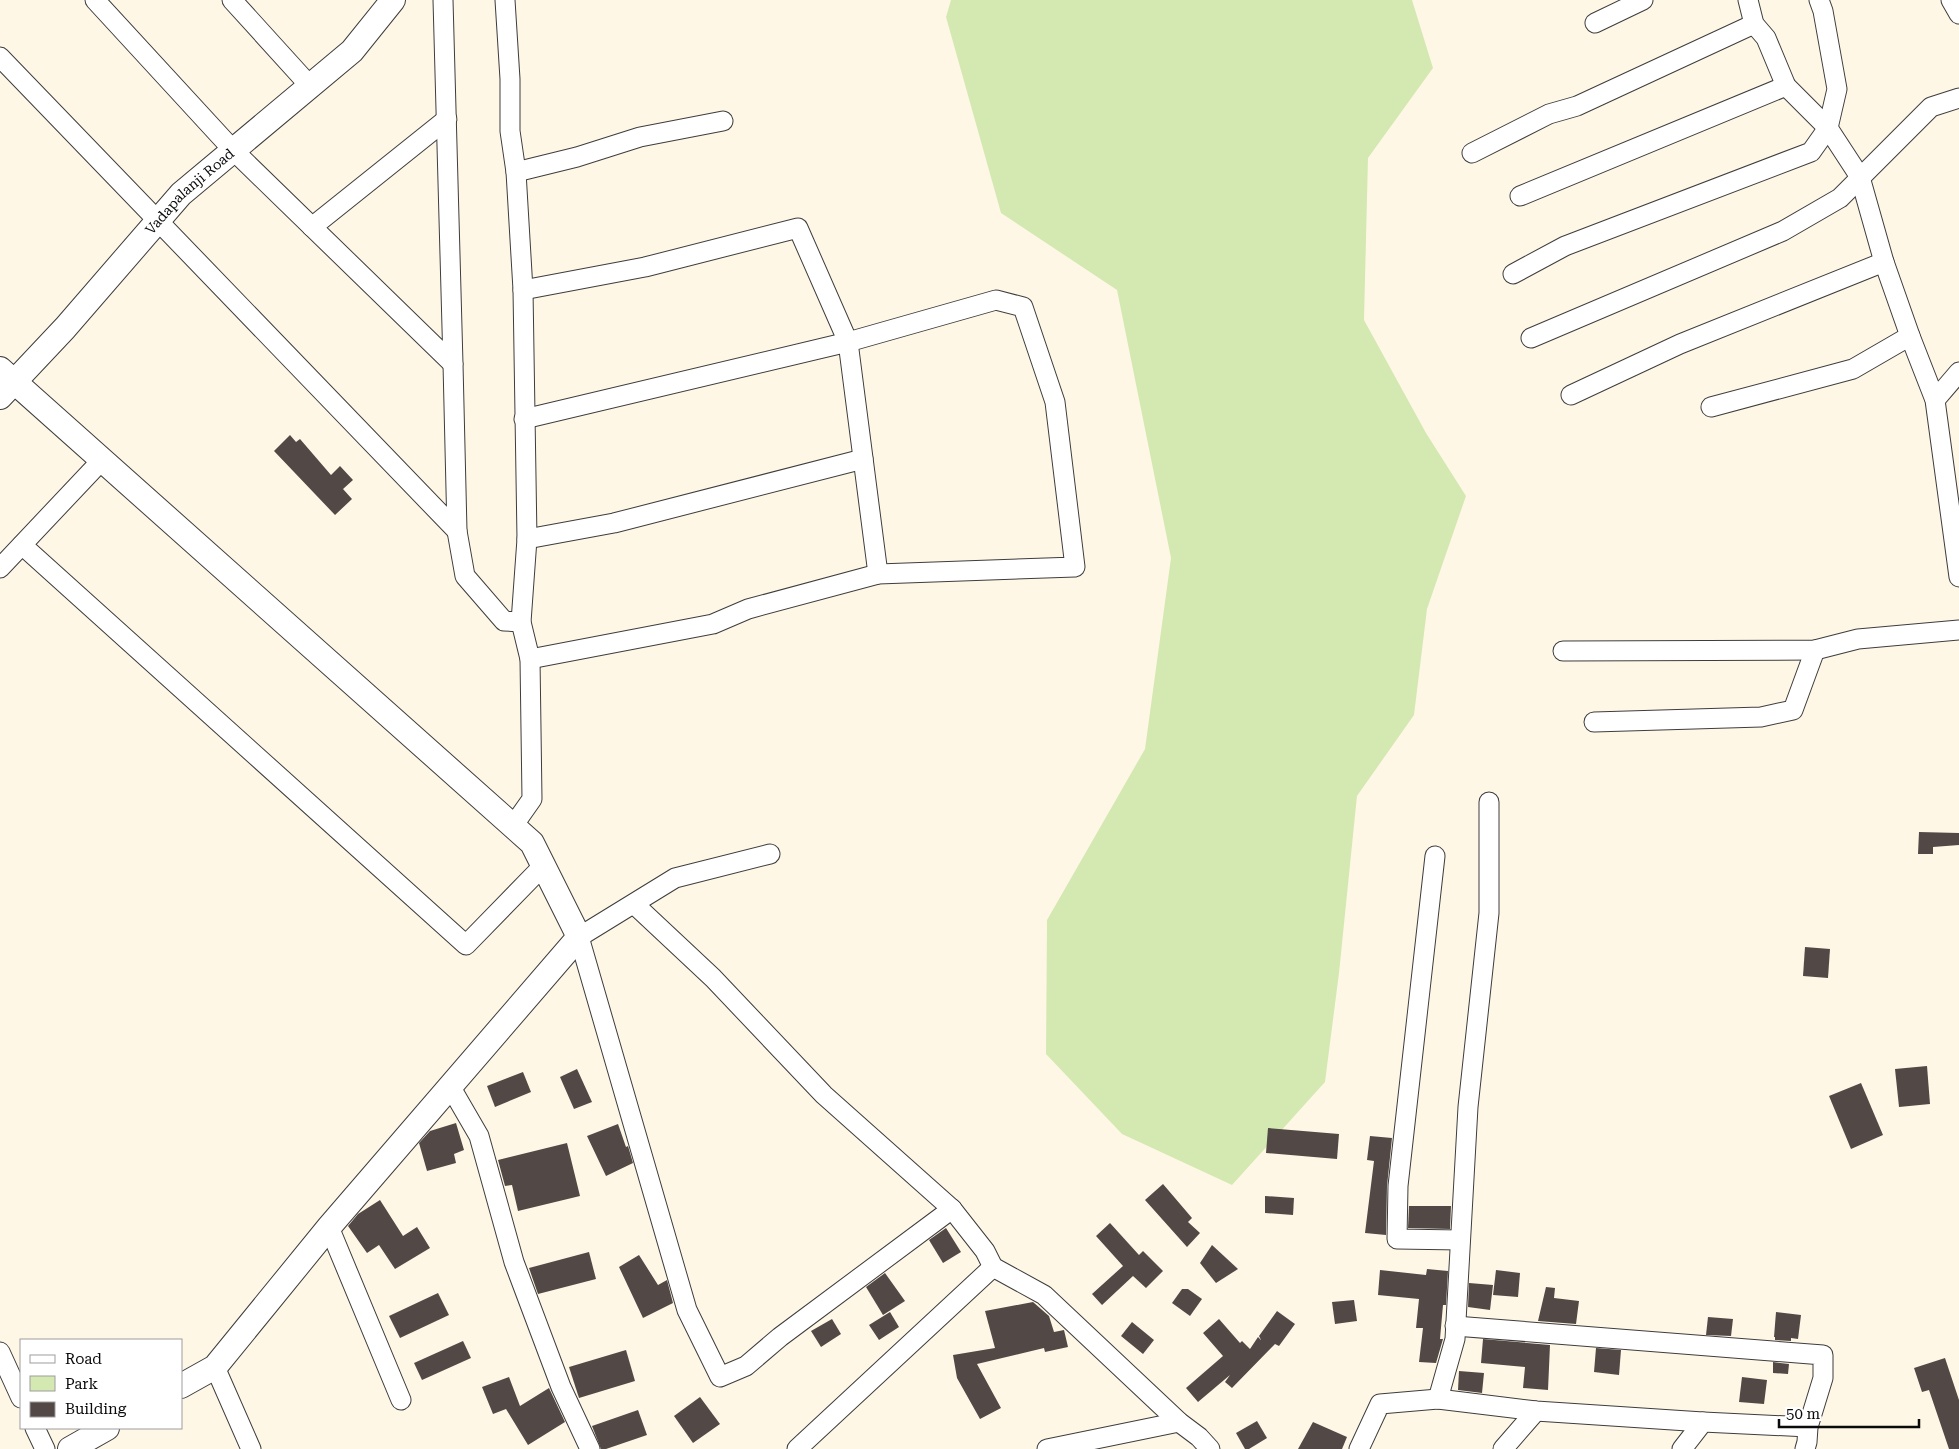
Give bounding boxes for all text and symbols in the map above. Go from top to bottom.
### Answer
street label: Vadapalanji Road [142,145,237,237]
legend [20,1339,182,1429]
text: Road [65,1350,102,1368]
text: Park [65,1375,99,1393]
scale bar [1779,1396,1919,1428]
text: Building [65,1400,127,1418]
text: 50 m [1786,1405,1821,1423]

